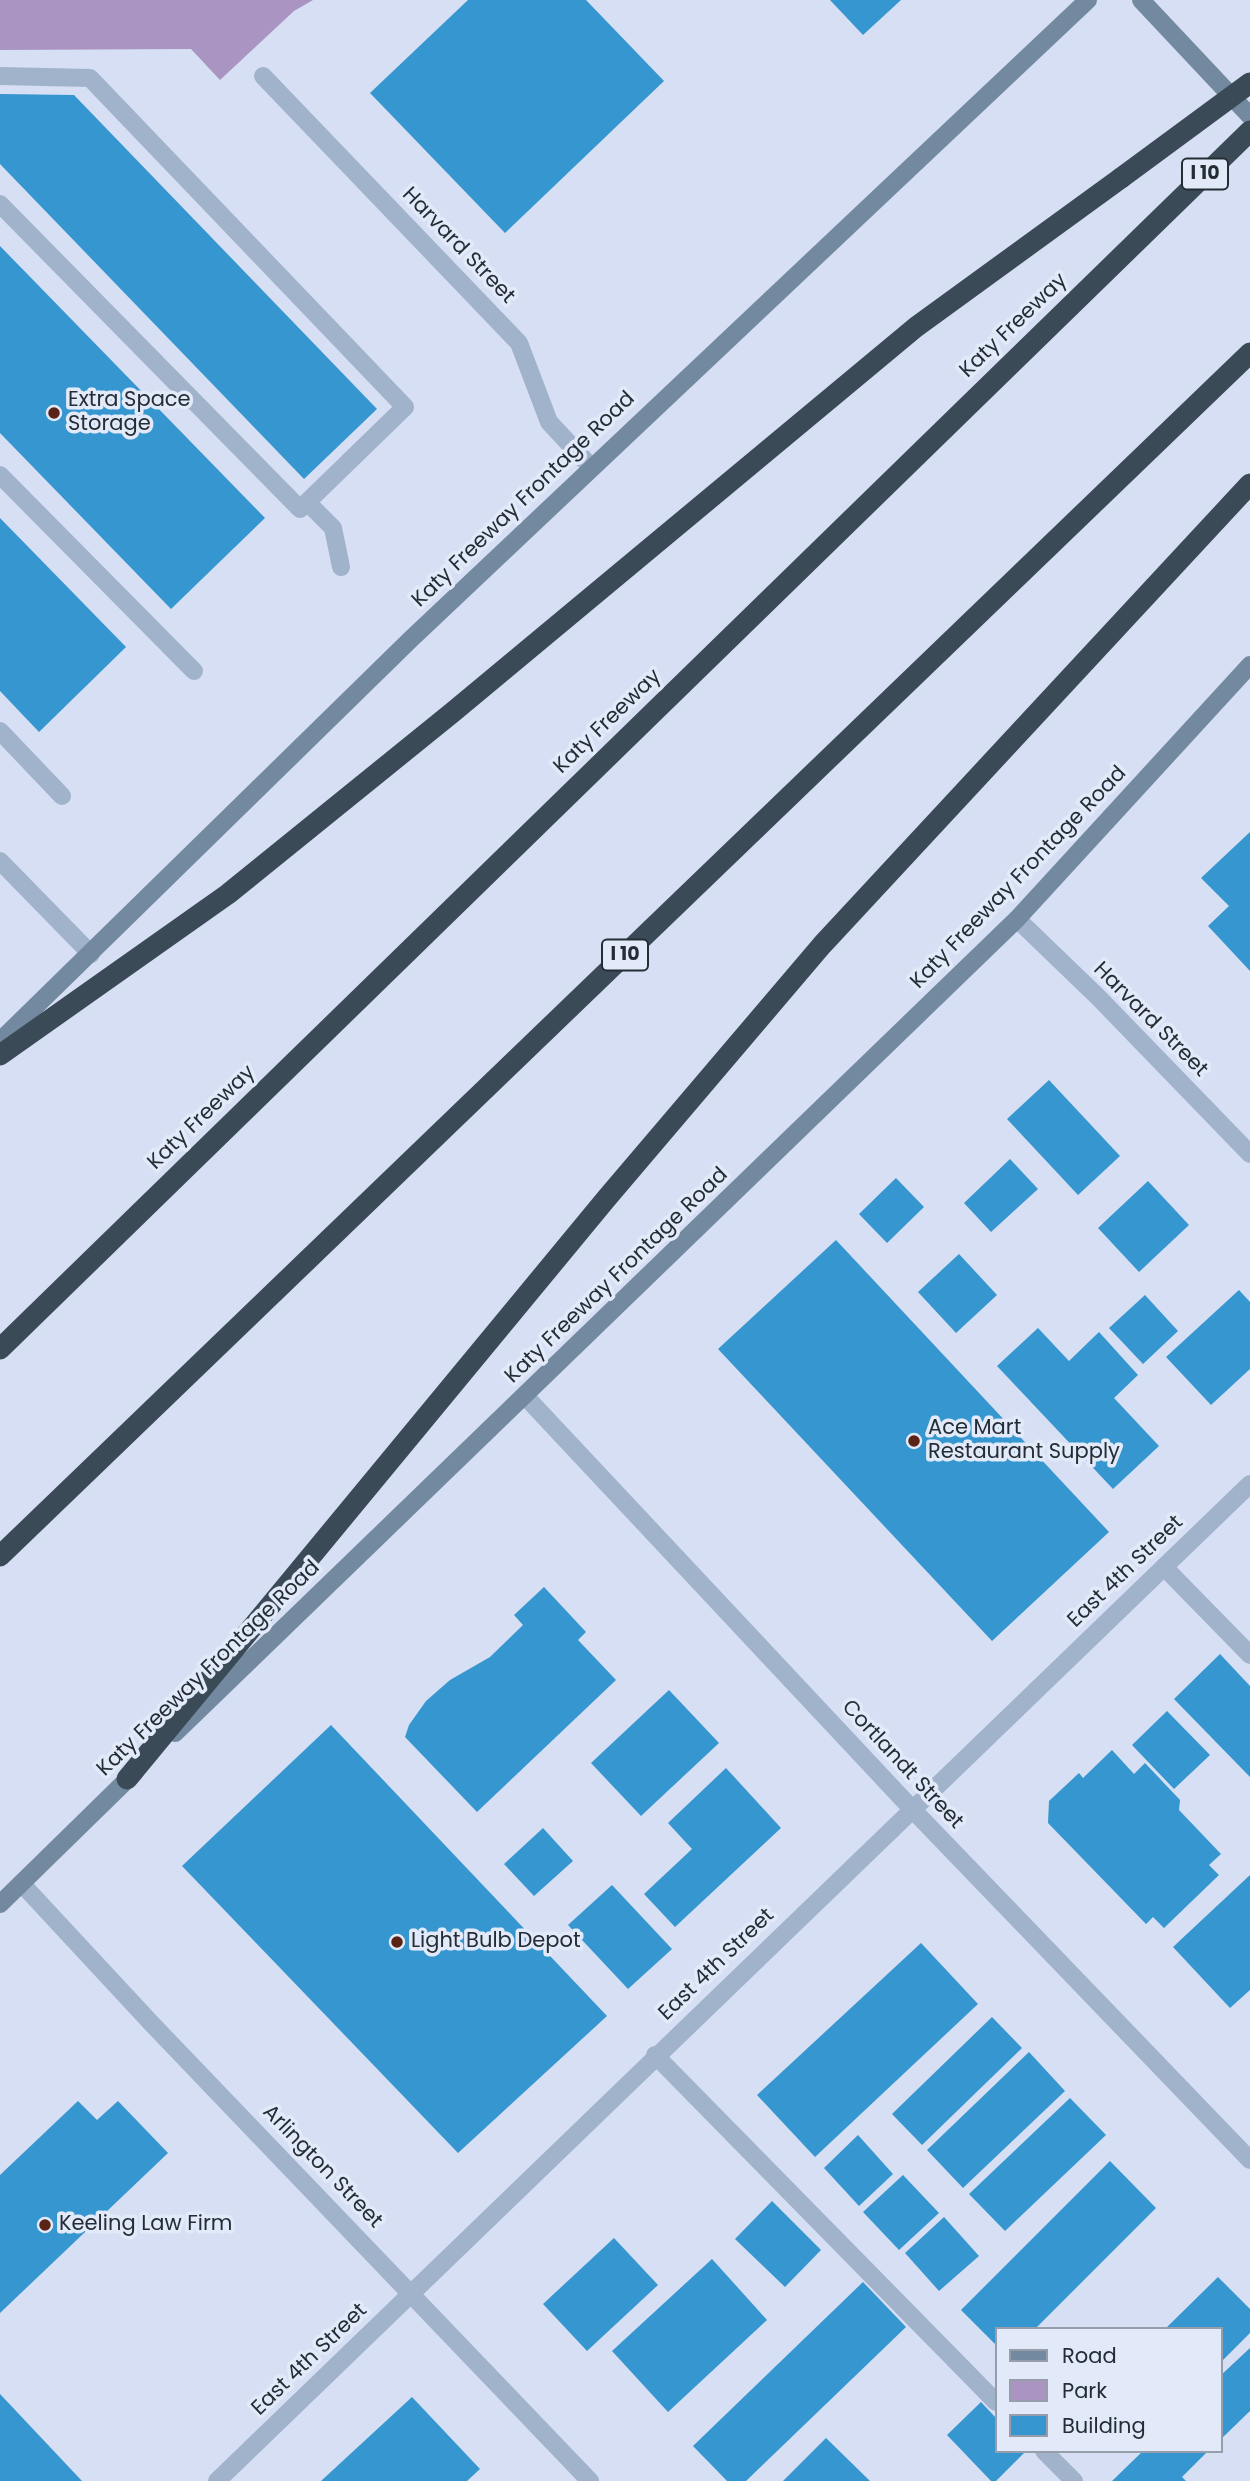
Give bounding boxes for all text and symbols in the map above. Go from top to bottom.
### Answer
road number: I 10 [1182,158,1228,190]
street label: Harvard Street [396,183,520,309]
street label: Katy Freeway [955,268,1073,384]
street label: Katy Freeway Frontage Road [407,387,641,613]
place label: Extra Space Storage [68,388,191,438]
marker: Extra Space Storage [46,405,62,421]
street label: Katy Freeway [549,664,667,780]
street label: Katy Freeway Frontage Road [906,761,1132,995]
road number: I 10 [602,939,648,970]
street label: Harvard Street [1087,957,1213,1083]
street label: Katy Freeway [143,1060,261,1176]
street label: Katy Freeway Frontage Road [500,1163,734,1389]
place label: Ace Mart Restaurant Supply [928,1416,1120,1466]
marker: Ace Mart Restaurant Supply [906,1433,922,1449]
street label: East 4th Street [1063,1511,1189,1633]
street label: Katy Freeway Frontage Road [92,1556,326,1782]
street label: Cortlandt Street [836,1695,968,1835]
street label: East 4th Street [654,1904,780,2026]
place label: Light Bulb Depot [411,1929,581,1955]
marker: Light Bulb Depot [389,1934,405,1950]
street label: Arlington Street [257,2100,387,2234]
place label: Keeling Law Firm [59,2212,233,2238]
marker: Keeling Law Firm [37,2217,53,2233]
street label: East 4th Street [247,2299,373,2421]
legend [995,2327,1222,2453]
text: Road [1062,2341,1117,2370]
text: Park [1062,2376,1107,2405]
text: Building [1062,2411,1146,2440]

